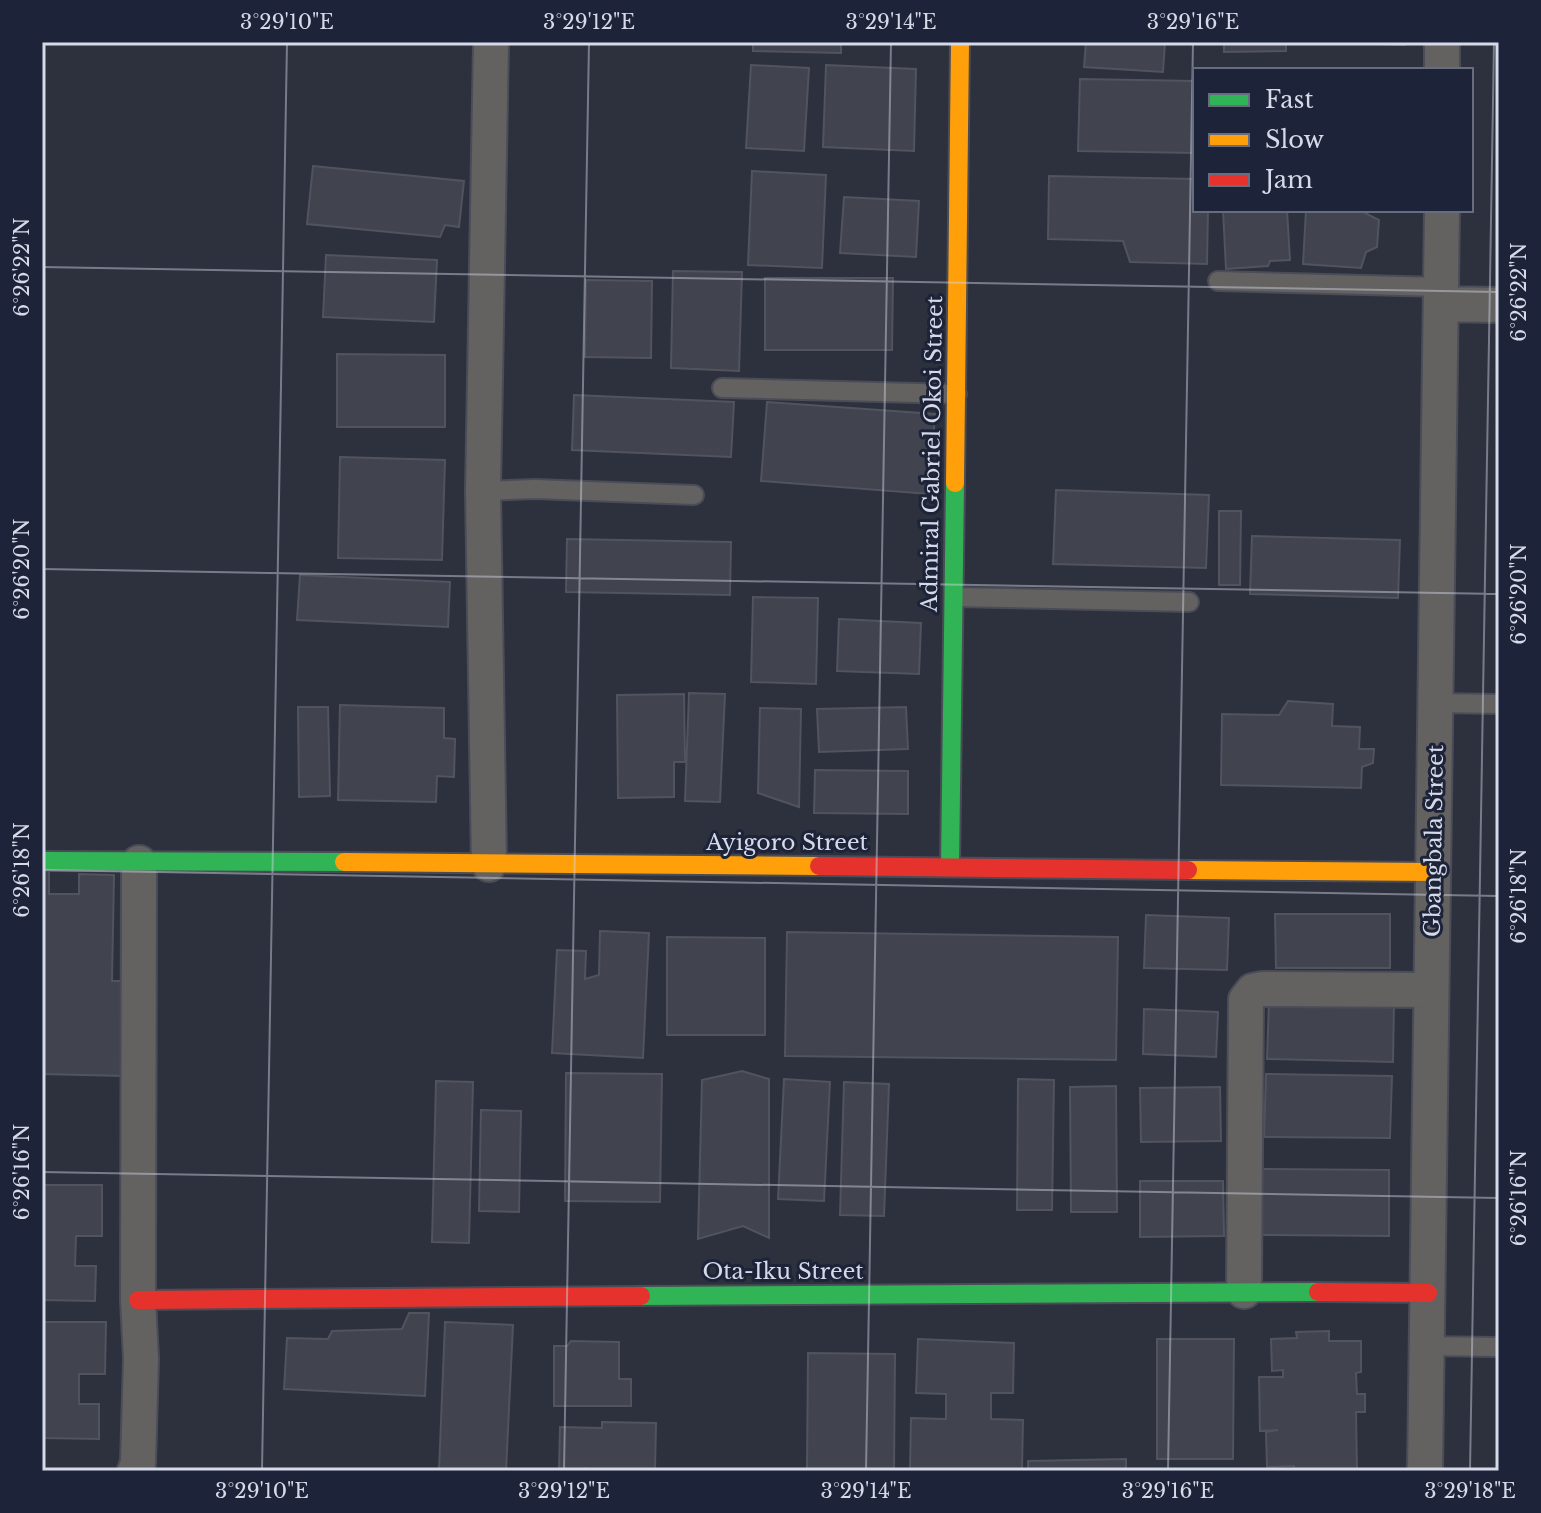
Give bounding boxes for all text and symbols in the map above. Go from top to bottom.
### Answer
text: 3°29'10"E [240,10,334,34]
text: 3°29'12"E [543,10,635,34]
text: 3°29'14"E [846,10,936,34]
text: 3°29'16"E [1147,10,1239,34]
legend [1193,68,1473,212]
text: Fast [1265,85,1313,114]
text: Slow [1265,125,1324,154]
text: Jam [1262,165,1313,194]
text: 6°26'22"N [10,217,34,317]
text: 6°26'22"N [1507,242,1531,342]
street label: Admiral Gabriel Okoi Street [916,295,948,613]
text: 6°26'20"N [10,518,34,620]
text: 6°26'20"N [1507,543,1531,645]
street label: Gbangbala Street [1419,744,1449,937]
text: 6°26'18"N [10,822,34,918]
street label: Ayigoro Street [705,829,869,856]
text: 6°26'18"N [1507,848,1531,944]
text: 6°26'16"N [10,1124,34,1220]
text: 6°26'16"N [1507,1150,1531,1246]
street label: Ota-Iku Street [702,1258,864,1285]
text: 3°29'10"E [215,1479,309,1503]
text: 3°29'12"E [518,1479,610,1503]
text: 3°29'14"E [821,1479,911,1503]
text: 3°29'16"E [1122,1479,1214,1503]
text: 3°29'18"E [1424,1479,1516,1503]

